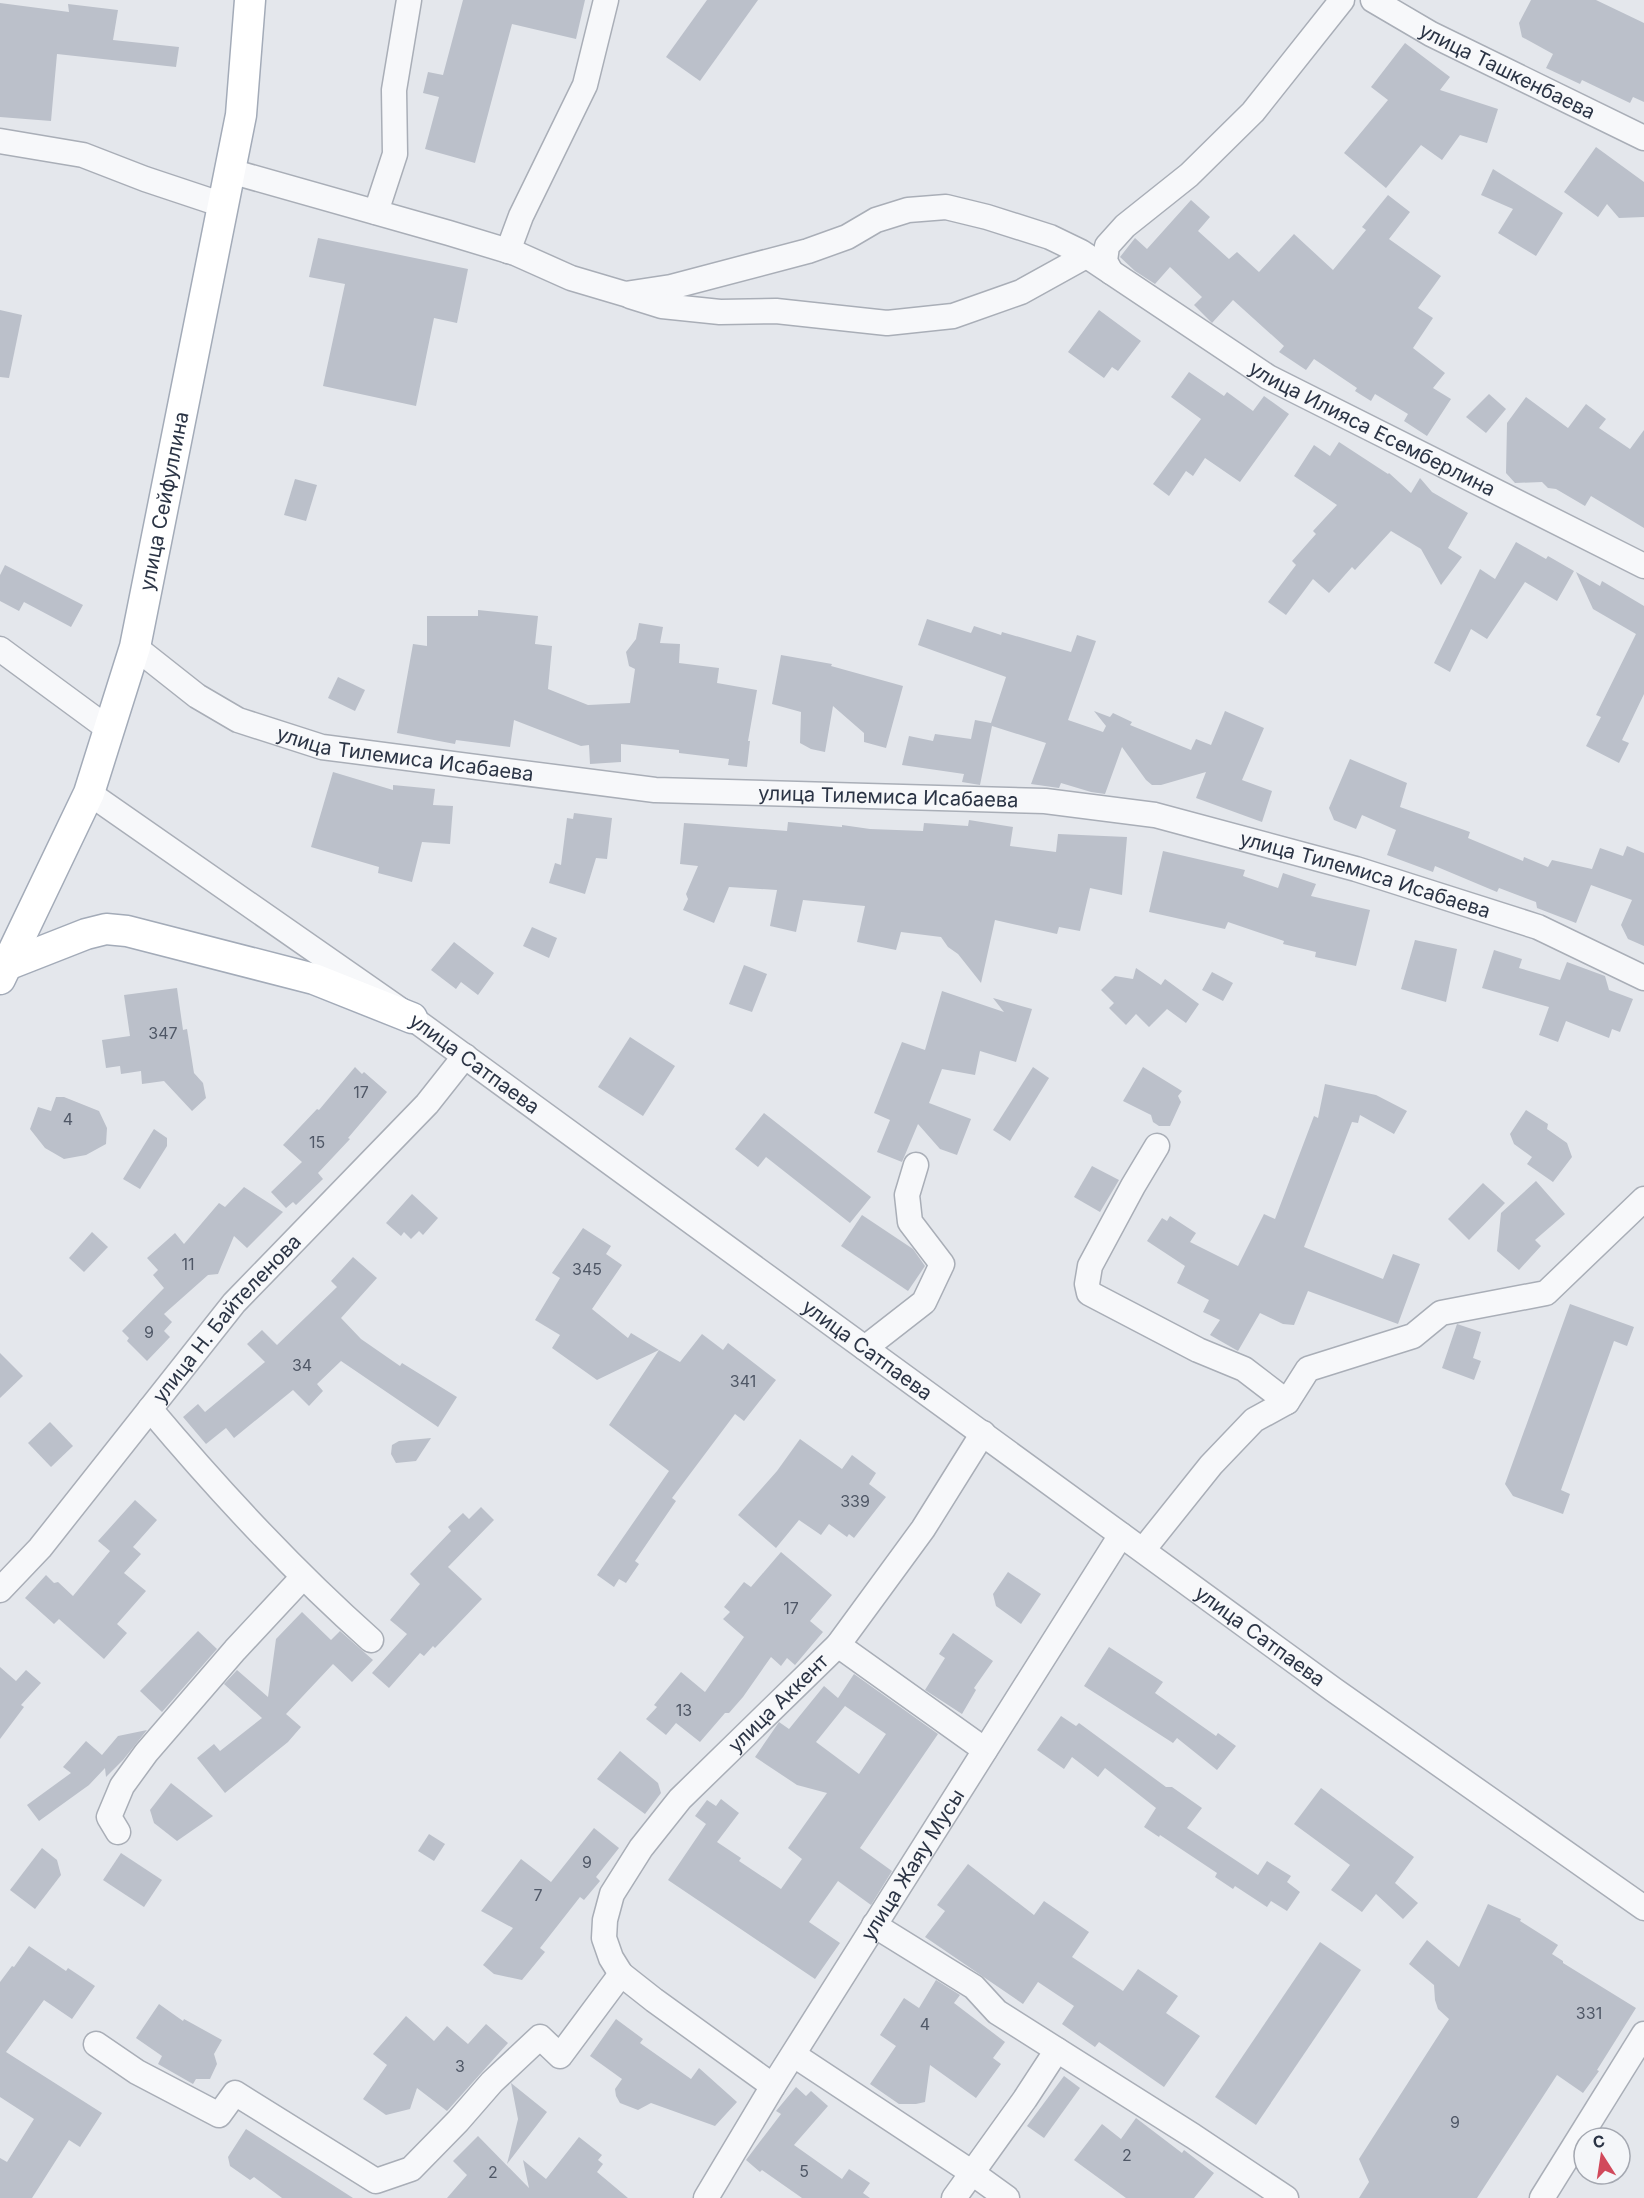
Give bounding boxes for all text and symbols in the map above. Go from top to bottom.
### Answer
street label: улица Ташкенбаева [1415,18,1599,124]
street label: улица Илияса Есемберлина [1244,356,1499,501]
street label: улица Сейфуллина [134,409,194,593]
street label: улица Тилемиса Исабаева [274,721,535,786]
street label: улица Тилемиса Исабаева [758,781,1019,812]
street label: улица Тилемиса Исабаева [1237,826,1493,923]
street label: улица Сатпаева [405,1008,544,1119]
house number: 347 [148,1023,178,1043]
house number: 17 [353,1082,369,1102]
house number: 4 [63,1109,73,1129]
house number: 15 [309,1132,325,1152]
street label: улица Н. Байтеленова [148,1229,306,1408]
house number: 11 [181,1254,195,1274]
house number: 345 [572,1259,602,1279]
street label: улица Сатпаева [797,1294,937,1405]
house number: 9 [144,1322,154,1342]
house number: 34 [292,1355,312,1375]
house number: 341 [730,1371,756,1391]
house number: 339 [840,1491,870,1511]
street label: улица Сатпаева [1190,1581,1330,1691]
house number: 17 [783,1598,799,1618]
street label: улица Аккент [723,1649,834,1757]
house number: 13 [676,1700,692,1720]
street label: улица Жаяу Мусы [856,1785,969,1945]
house number: 9 [582,1852,592,1872]
house number: 7 [533,1885,543,1905]
house number: 331 [1576,2003,1602,2023]
house number: 4 [920,2014,930,2034]
house number: 3 [455,2056,465,2076]
house number: 9 [1450,2112,1460,2132]
north arrow [1572,2126,1632,2186]
text: С [1591,2130,1607,2152]
house number: 2 [1122,2145,1132,2165]
house number: 5 [799,2161,809,2181]
house number: 2 [488,2162,498,2182]

